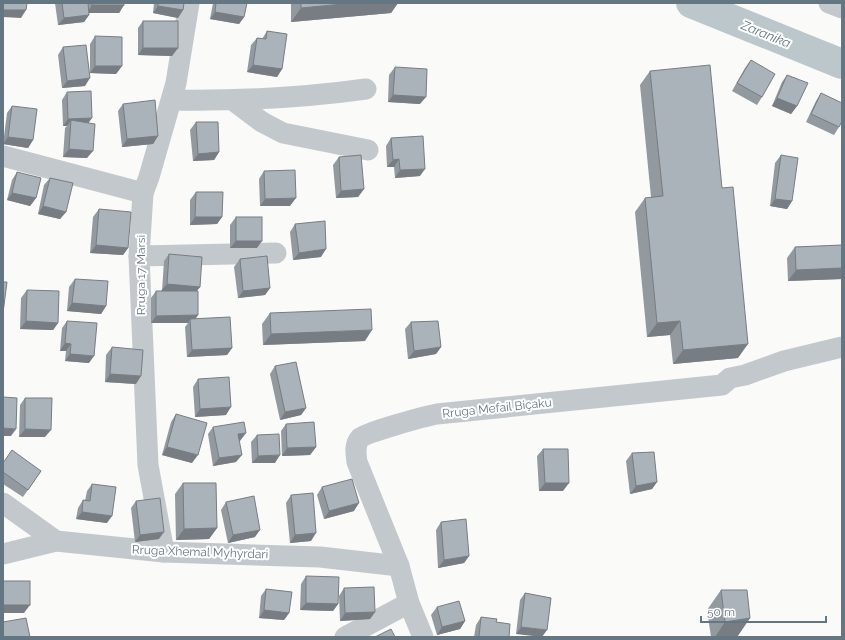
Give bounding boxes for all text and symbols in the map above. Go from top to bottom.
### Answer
water label: Zaranika [738,17,793,51]
street label: Rruga 17 Marsi [134,235,148,315]
street label: Rruga Mefail Biçaku [442,395,552,421]
street label: Rruga Xhemal Myhyrdari [132,543,268,561]
scale bar [701,598,826,624]
text: 50 m [707,605,735,619]

